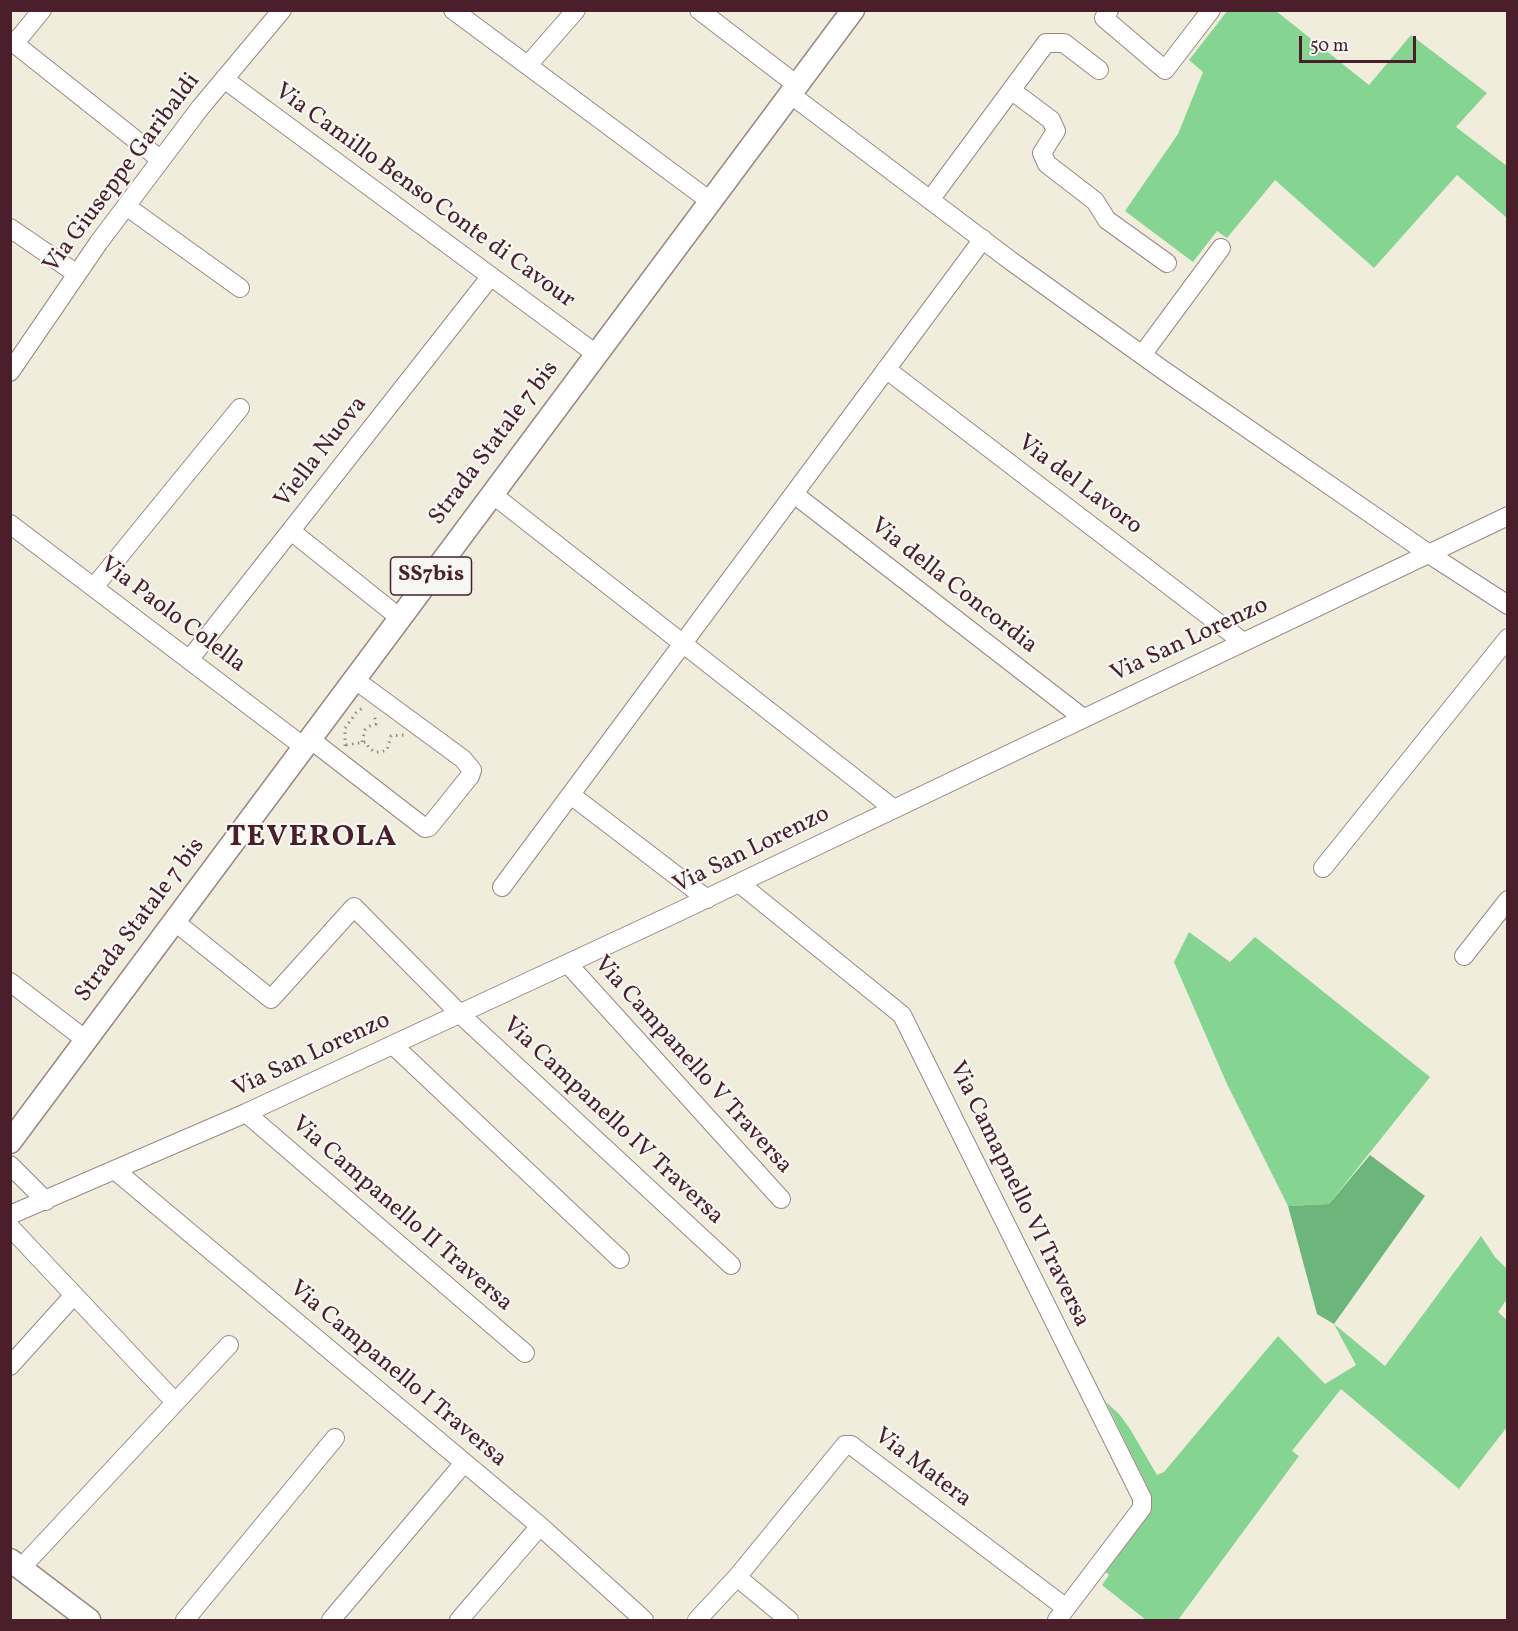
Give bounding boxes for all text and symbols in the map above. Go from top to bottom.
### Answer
scale bar [1302,24,1419,62]
text: 50 m [1310,34,1349,59]
street label: Via Giuseppe Garibaldi [38,68,208,280]
street label: Via Camillo Benso Conte di Cavour [268,78,580,316]
street label: Strada Statale 7 bis [424,356,566,532]
street label: Viella Nuova [270,392,374,514]
street label: Via del Lavoro [1011,430,1147,542]
street label: Via della Concordia [864,513,1042,661]
street label: Via Paolo Colella [93,552,251,680]
road number: SS7bis [390,557,472,595]
street label: Via San Lorenzo [1107,592,1273,690]
street label: Via San Lorenzo [669,801,835,901]
district label: TEVEROLA [226,821,398,857]
street label: Strada Statale 7 bis [70,833,212,1009]
street label: Via Campanello V Traversa [587,951,797,1181]
street label: Via San Lorenzo [229,1007,395,1105]
street label: Via Campanello IV Traversa [496,1012,728,1232]
street label: Via Camapnello VI Traversa [941,1058,1095,1332]
street label: Via Campanello II Traversa [285,1111,517,1319]
street label: Via Campanello I Traversa [282,1276,512,1474]
street label: Via Matera [868,1423,976,1515]

